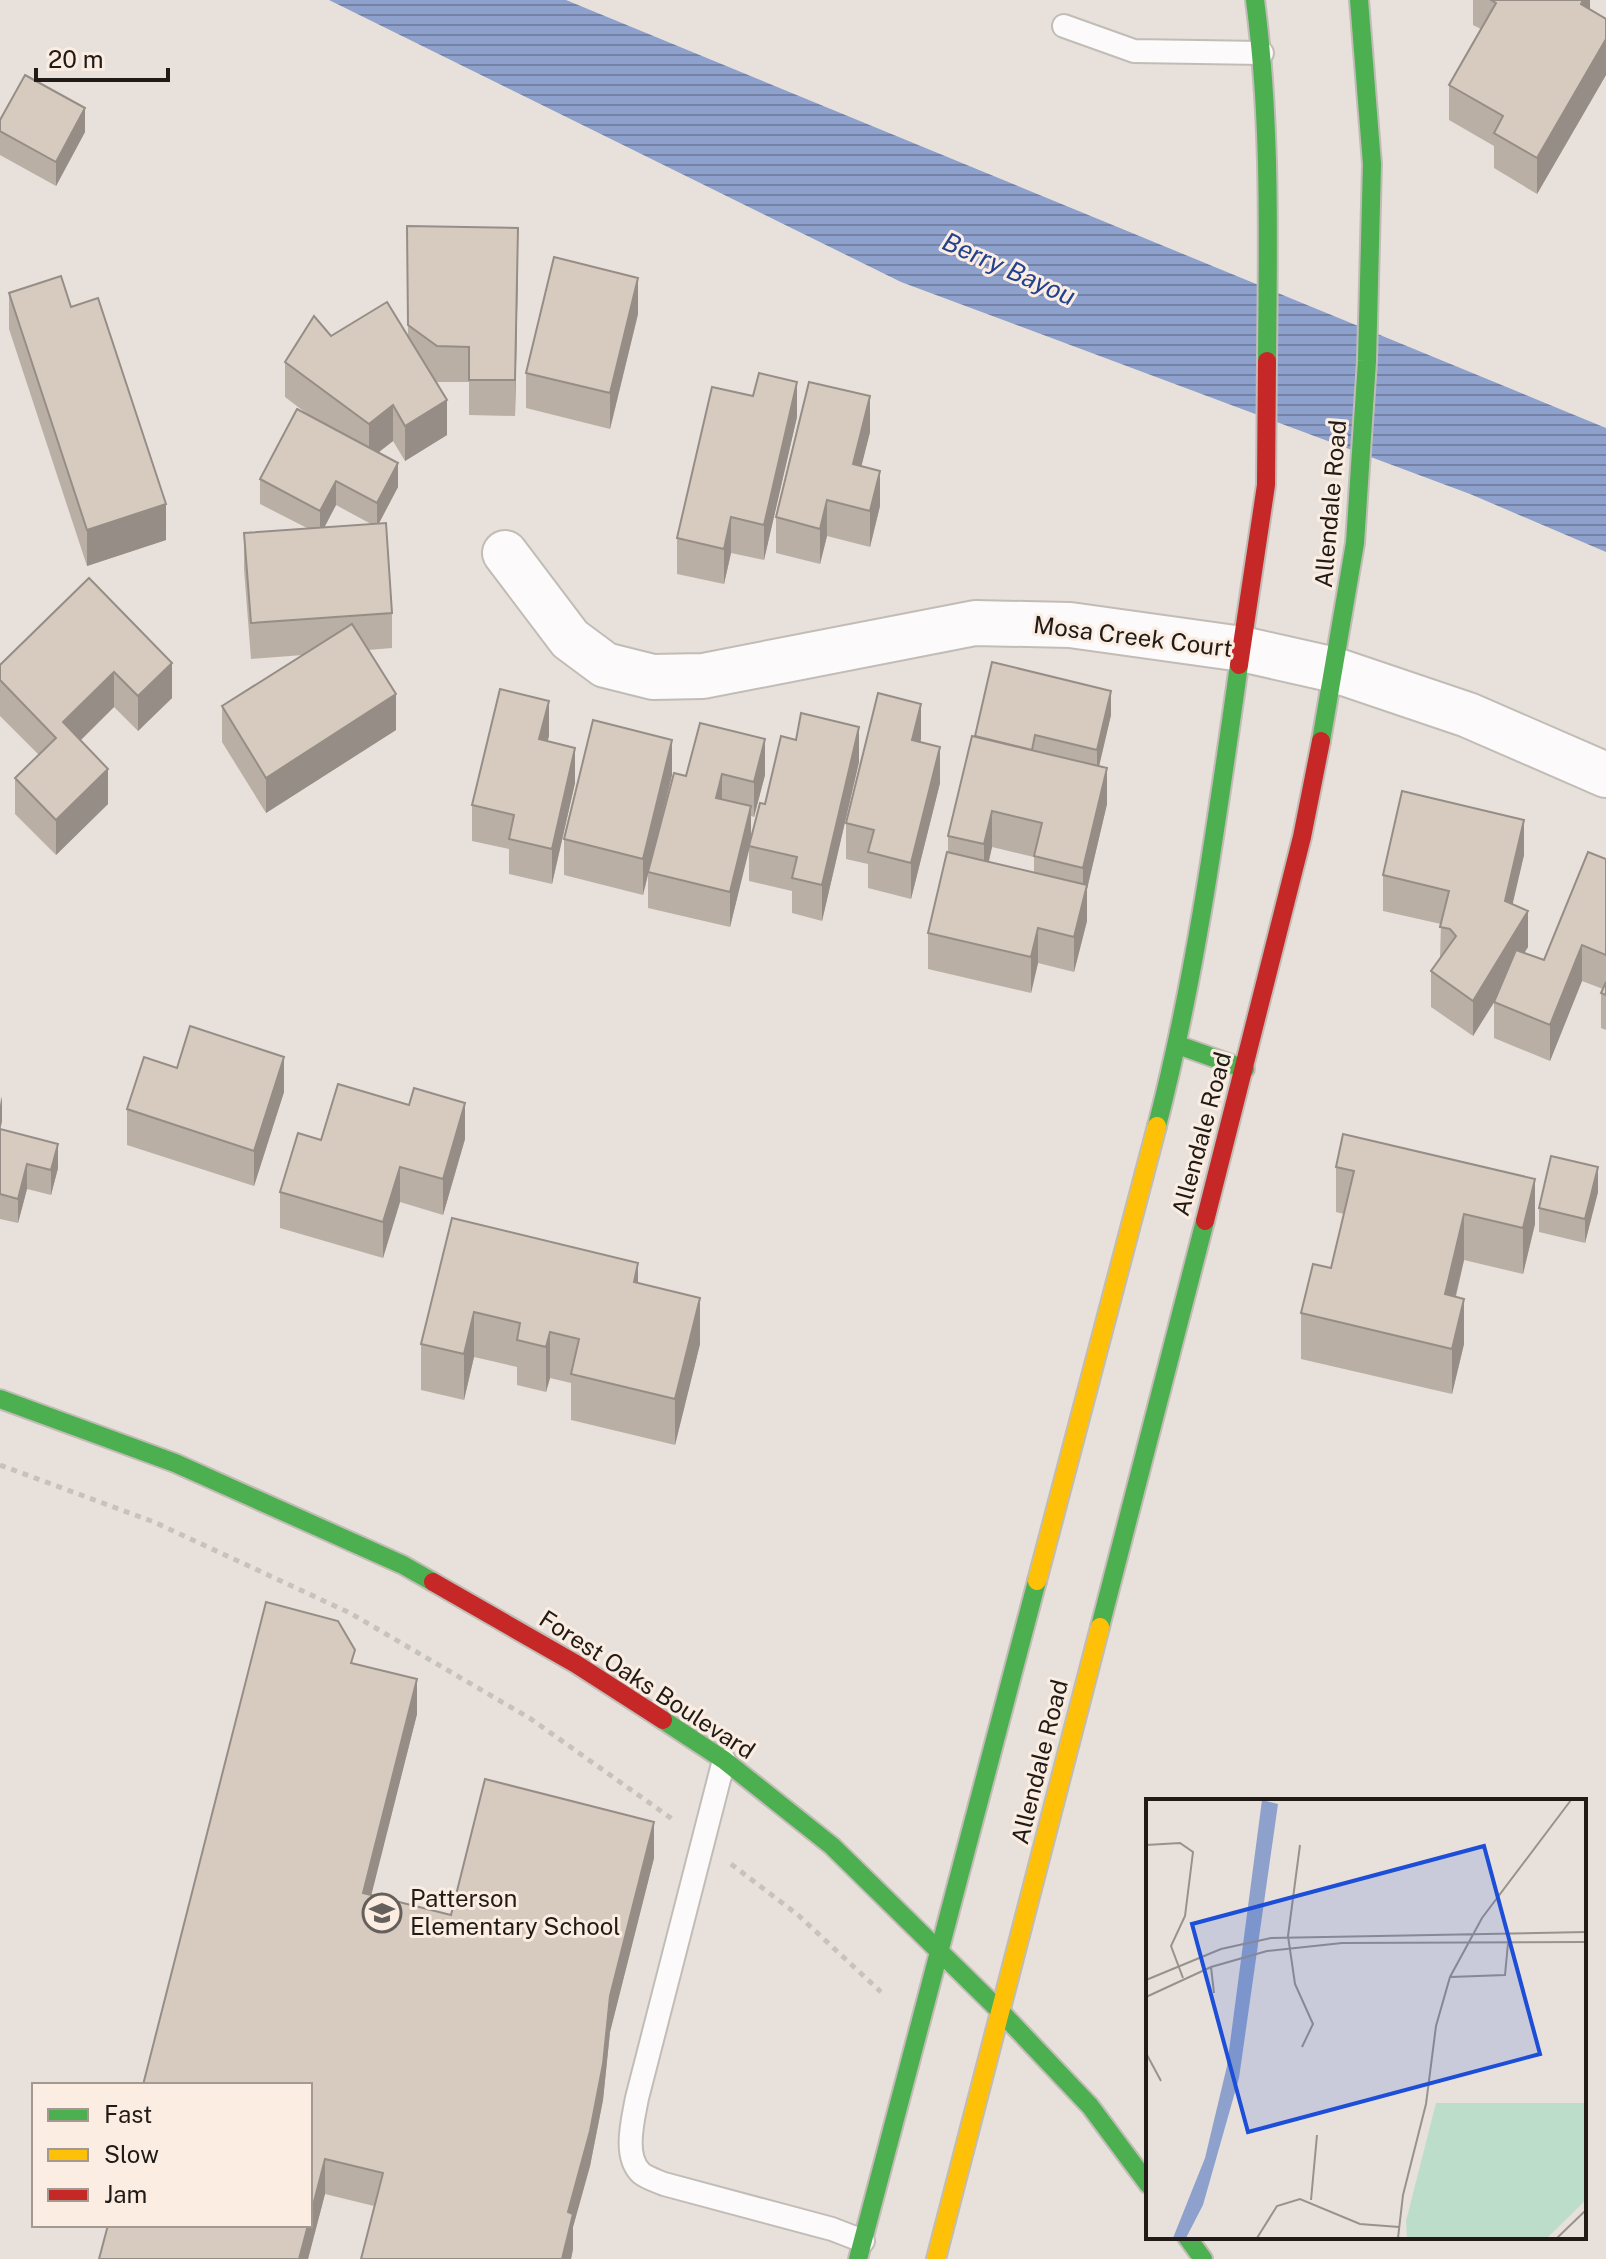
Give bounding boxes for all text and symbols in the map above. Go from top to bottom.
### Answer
scale bar [36,32,168,82]
text: 20 m [48,45,104,73]
water label: Berry Bayou [938,225,1081,312]
street label: Allendale Road [1309,419,1351,589]
street label: Mosa Creek Court [1032,610,1234,662]
street label: Allendale Road [1166,1049,1236,1219]
street label: Forest Oaks Boulevard [535,1604,761,1764]
street label: Allendale Road [1005,1677,1073,1847]
inset map [1146,1799,1586,2239]
place label: Patterson Elementary School [410,1884,621,1940]
school or university icon: Patterson Elementary School [361,1892,403,1934]
legend [32,2083,312,2227]
text: Fast [104,2100,152,2128]
text: Slow [104,2140,159,2168]
text: Jam [104,2180,147,2208]

